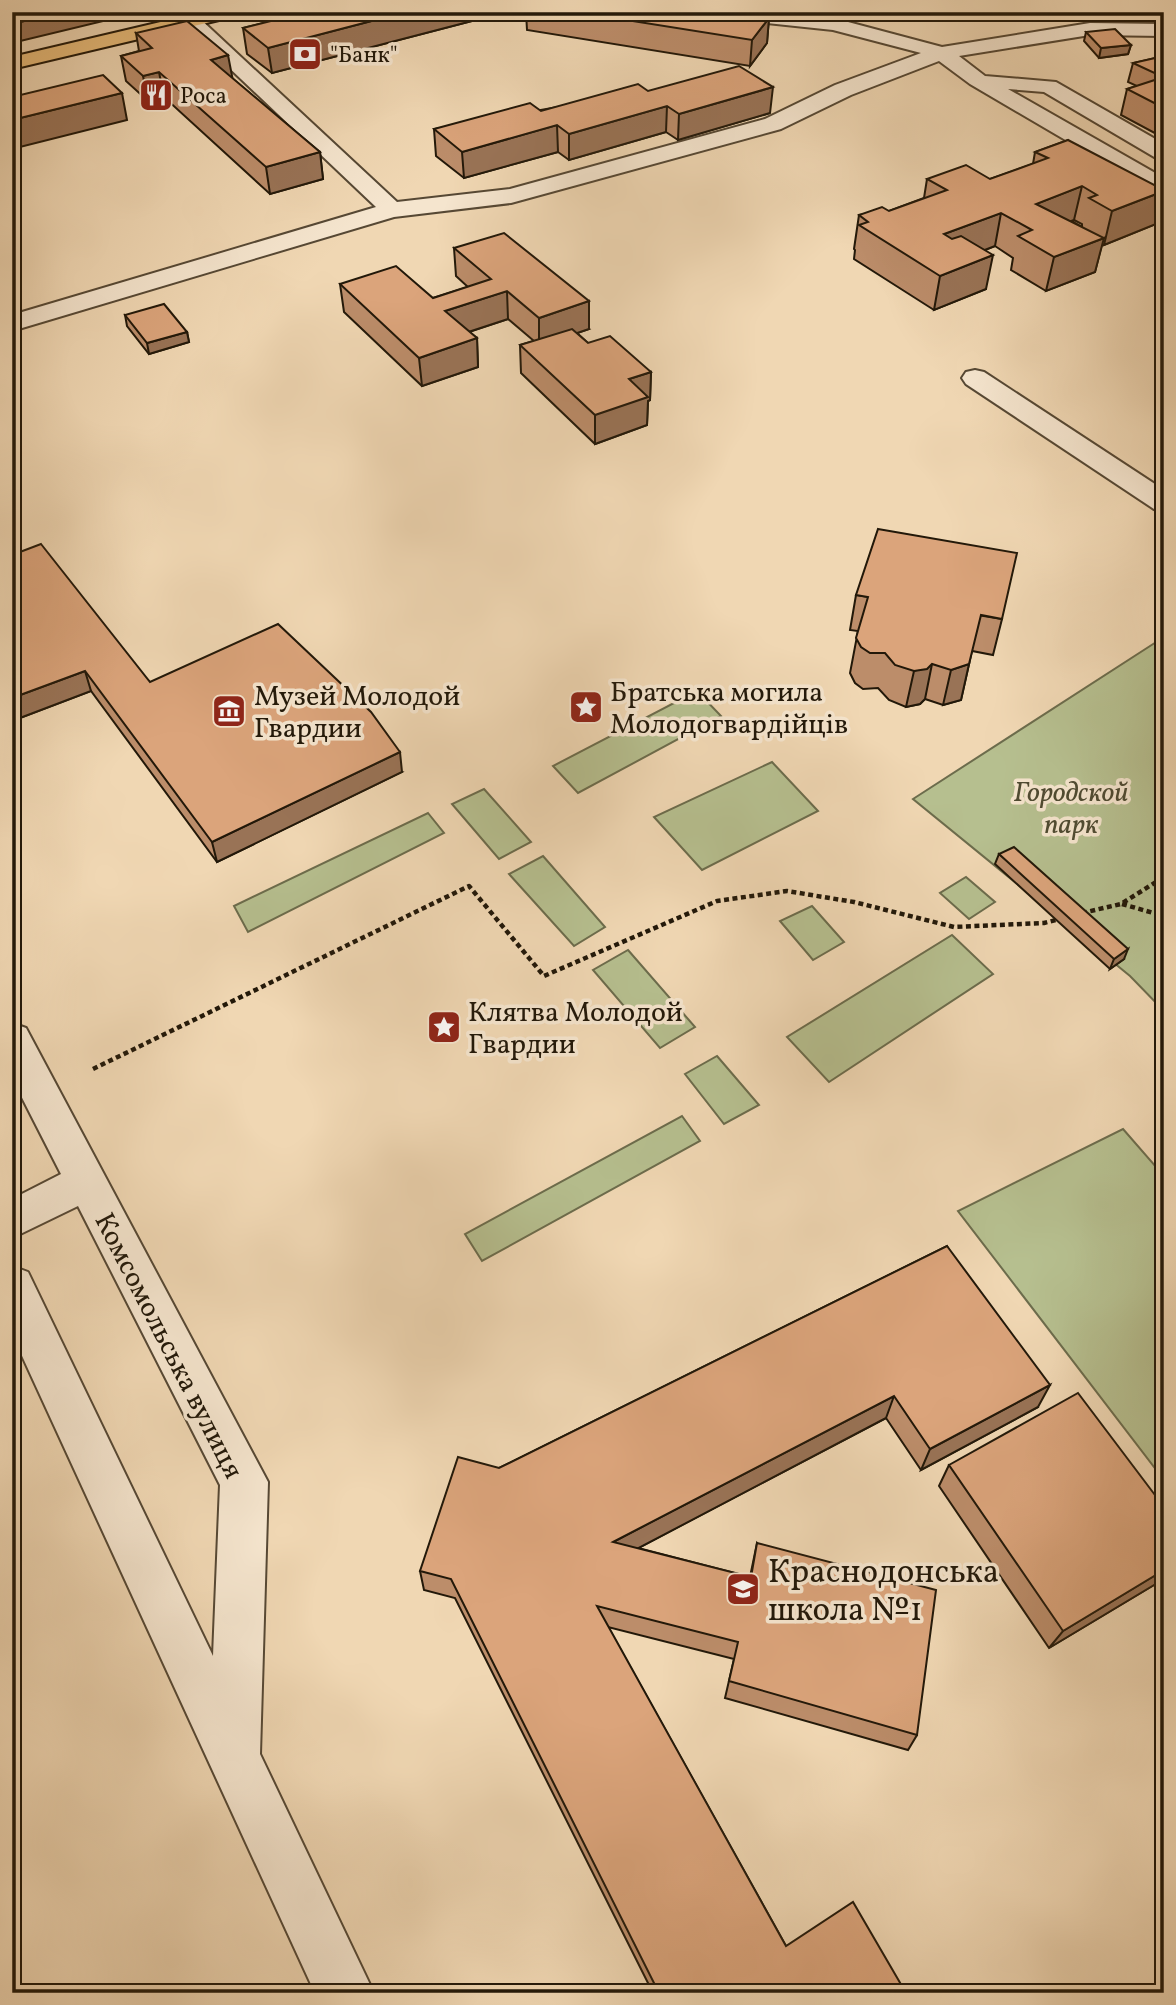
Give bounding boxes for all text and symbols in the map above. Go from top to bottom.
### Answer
bank icon: "Банк" [286,35,324,73]
place label: "Банк" [330,40,398,72]
restaurant icon: Роса [137,76,175,114]
place label: Роса [180,81,227,113]
place label: Братська могила Молодогвардійців [610,674,848,745]
place label: Музей Молодой Гвардии [254,678,460,749]
place icon: Братська могила Молодогвардійців [567,688,605,726]
museum icon: Музей Молодой Гвардии [210,692,248,730]
park label: Городской парк [1014,774,1128,845]
place label: Клятва Молодой Гвардии [468,994,683,1065]
place icon: Клятва Молодой Гвардии [425,1008,463,1046]
street label: Комсомольська вулиця [84,1206,252,1486]
place label: Краснодонська школа №1 [768,1551,999,1635]
school or university icon: Краснодонська школа №1 [724,1570,762,1608]

